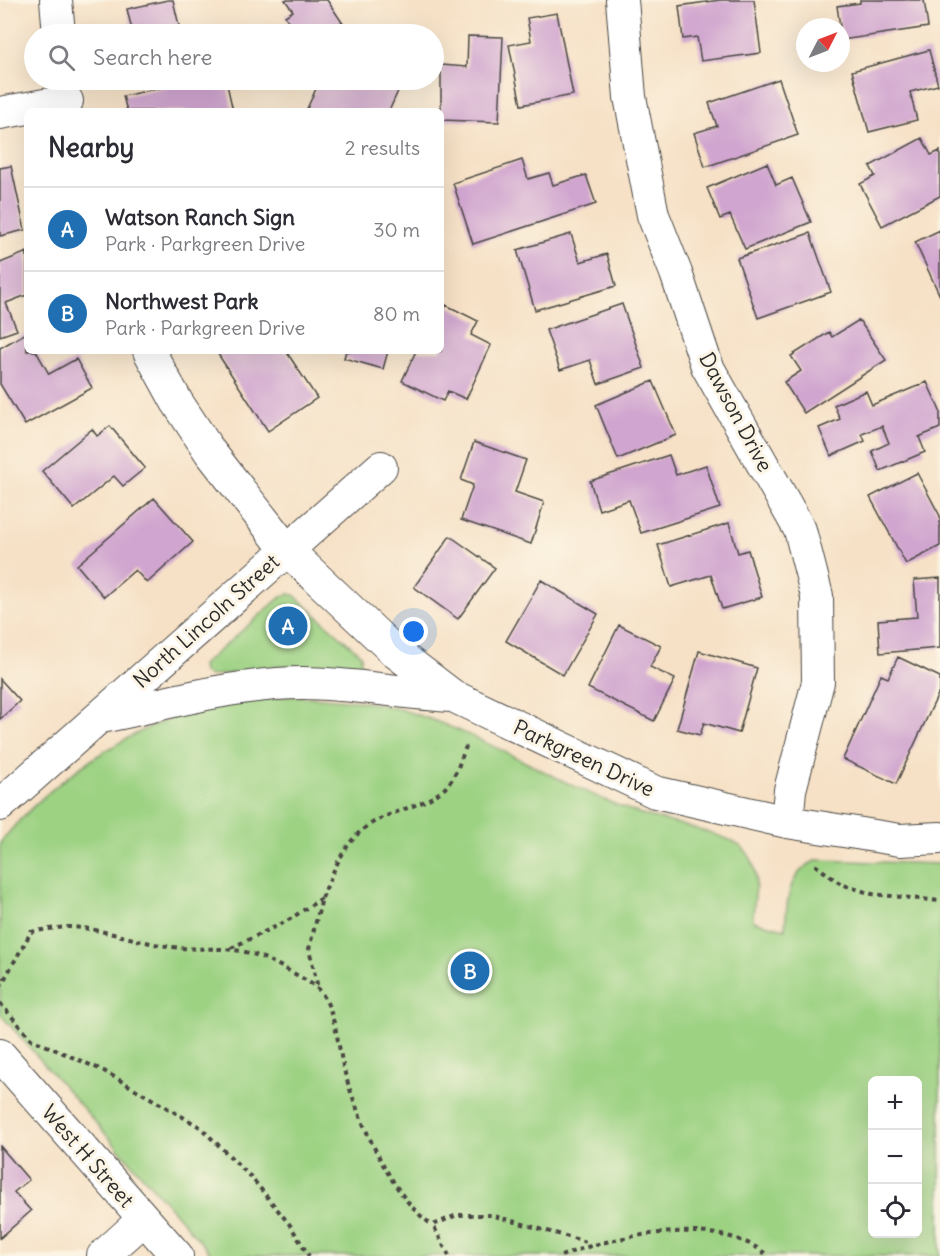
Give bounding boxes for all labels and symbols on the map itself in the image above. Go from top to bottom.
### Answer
north arrow [796,18,850,72]
street label: Dawson Drive [693,348,779,476]
street label: North Lincoln Street [127,548,285,694]
pin: A [268,604,308,648]
your location [399,617,428,646]
street label: Parkgreen Drive [509,714,659,802]
pin: B [450,948,490,994]
street label: West H Street [36,1099,140,1213]

